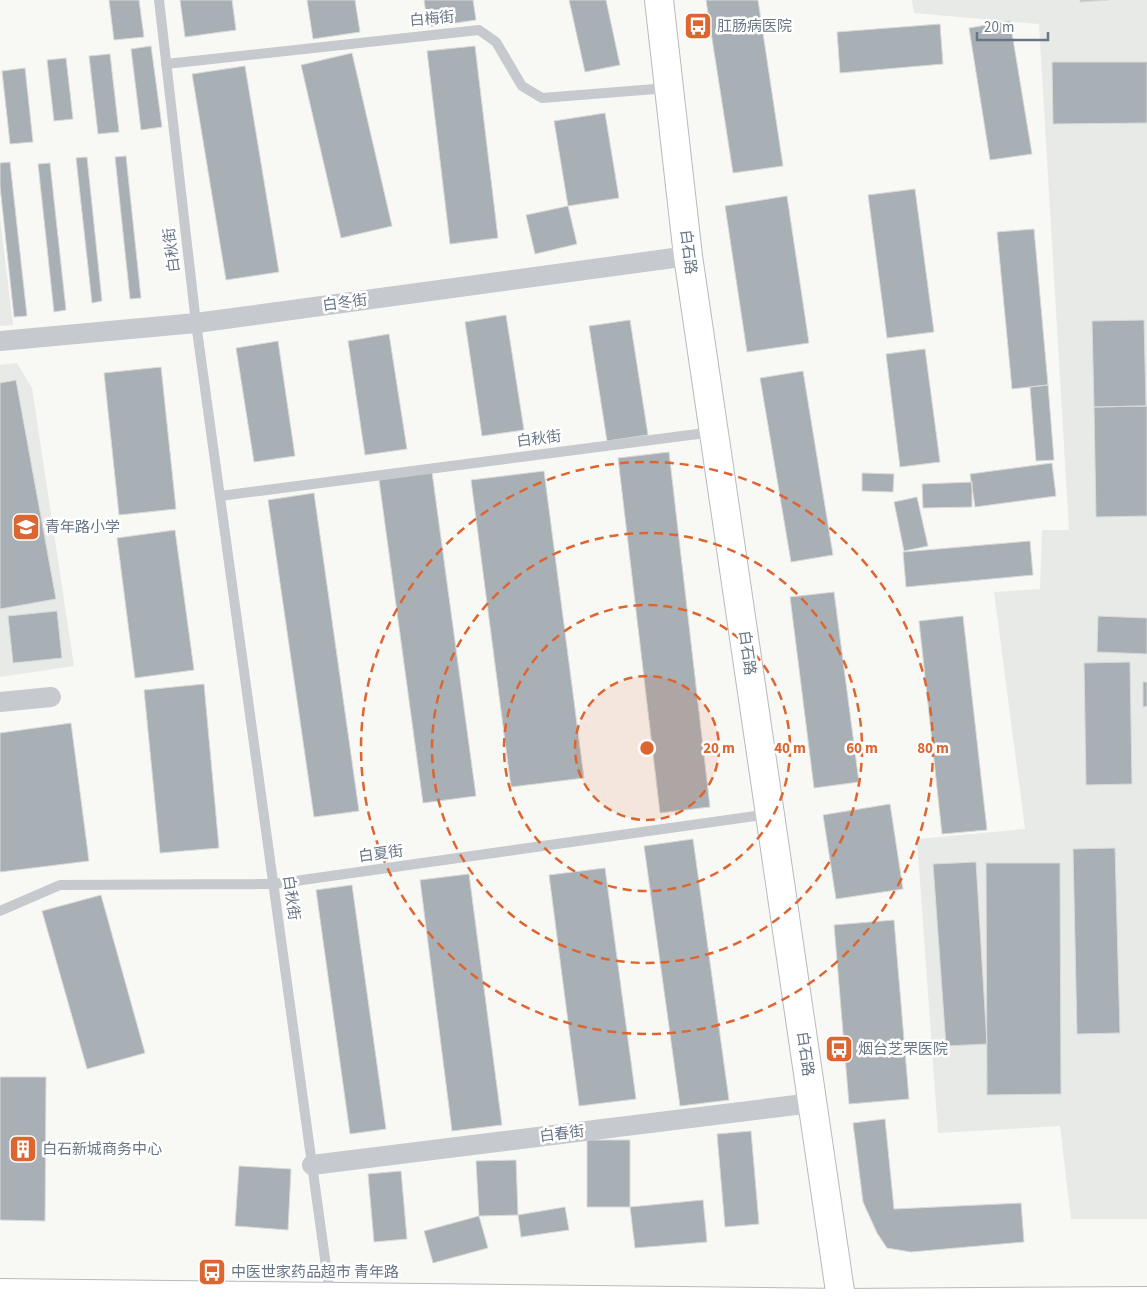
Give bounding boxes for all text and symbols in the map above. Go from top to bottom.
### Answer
street label: 白梅街 [409,7,455,31]
scale bar [977,10,1048,42]
bus stop icon: 肛肠病医院 [683,11,713,41]
place label: 肛肠病医院 [717,16,792,37]
text: 20 m [984,17,1014,38]
street label: 白秋街 [159,226,185,274]
street label: 白石路 [675,228,701,276]
street label: 白冬街 [321,289,369,317]
street label: 白秋街 [515,426,563,452]
school or university icon: 青年路小学 [11,512,41,542]
place label: 青年路小学 [45,517,120,538]
street label: 白石路 [733,629,761,677]
text: 20 m [703,738,735,759]
text: 40 m [774,738,806,759]
text: 60 m [846,738,878,759]
text: 80 m [917,738,949,759]
centre of rings [638,739,656,757]
street label: 白夏街 [357,840,405,868]
street label: 白秋街 [277,874,305,922]
street label: 白石路 [791,1030,819,1078]
bus stop icon: 烟台芝罘医院 [824,1034,854,1064]
place label: 烟台芝罘医院 [858,1039,948,1060]
street label: 白春街 [538,1121,586,1147]
building icon: 白石新城商务中心 [8,1134,38,1164]
place label: 白石新城商务中心 [42,1139,162,1160]
bus stop icon: 中医世家药品超市 青年路 [197,1257,227,1287]
place label: 中医世家药品超市 青年路 [231,1262,399,1283]

